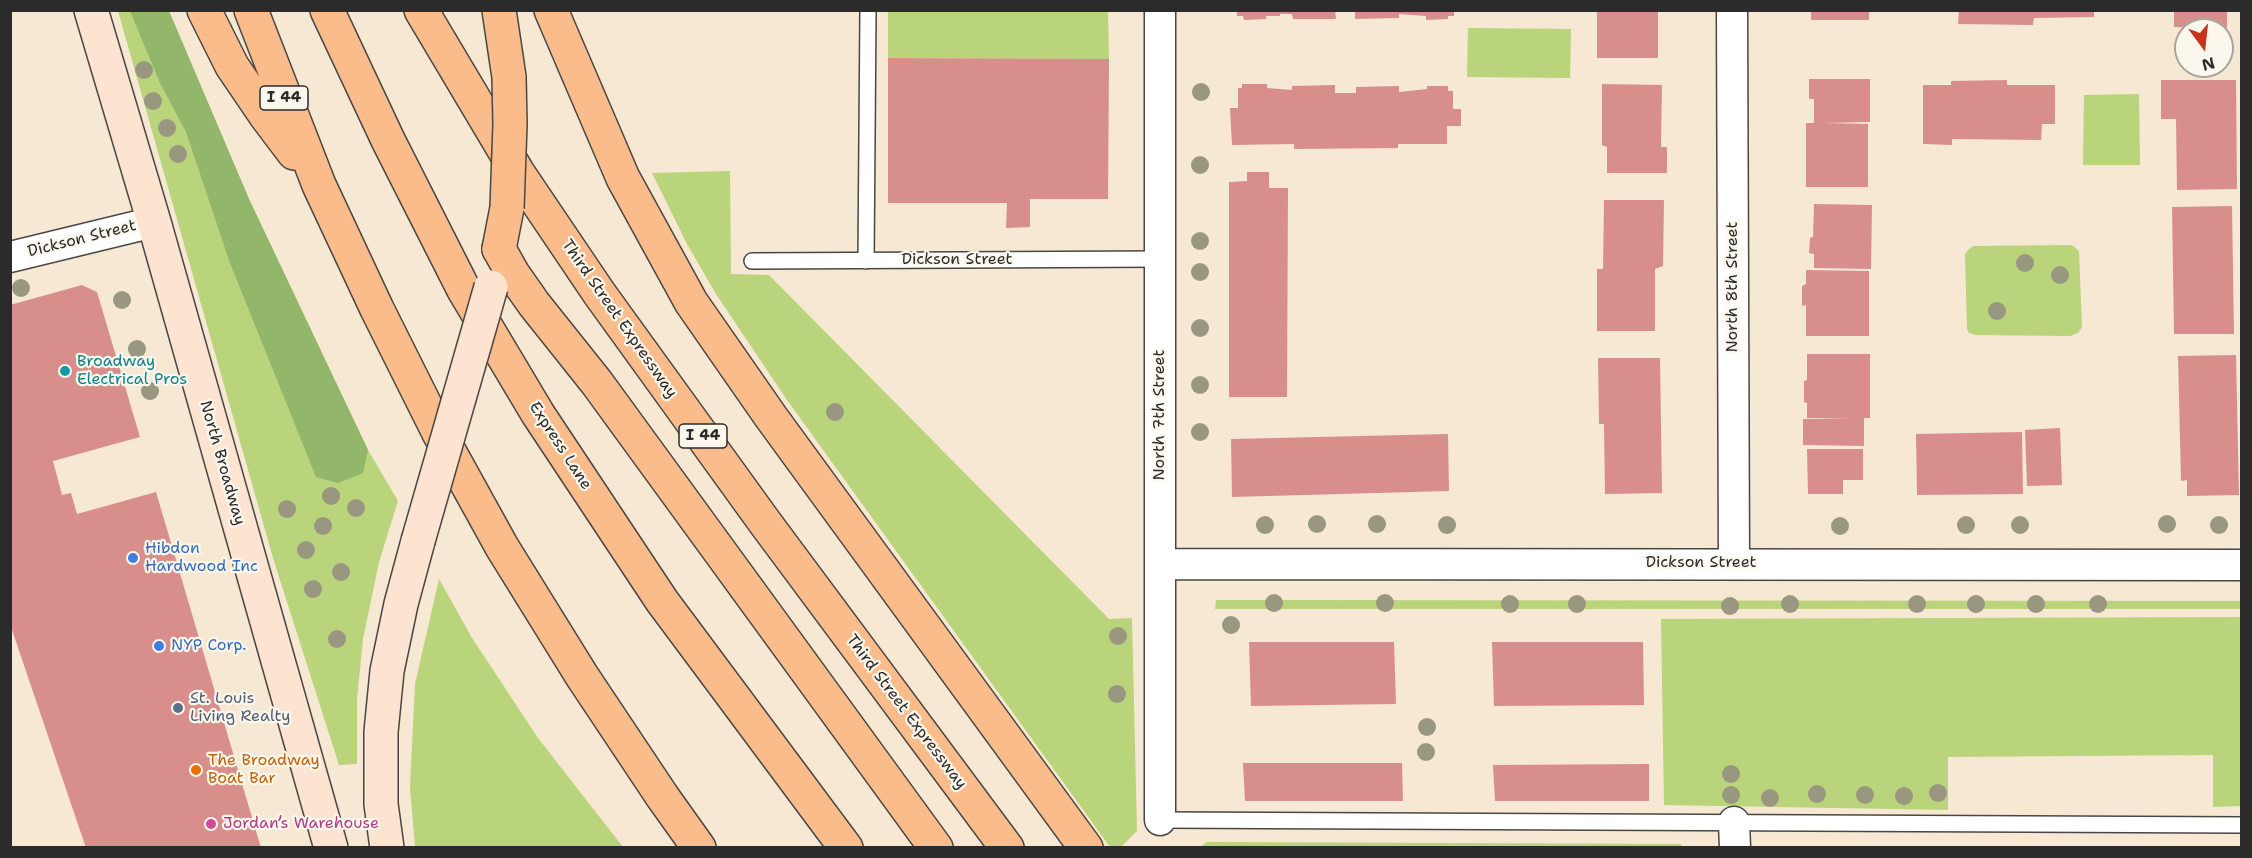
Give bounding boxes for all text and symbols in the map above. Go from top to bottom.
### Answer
north arrow [2174,18,2234,78]
text: N [2199,52,2217,76]
road number: I 44 [260,86,308,110]
street label: Dickson Street [26,216,138,262]
street label: North 8th Street [1723,222,1743,352]
street label: Third Street Expressway [557,236,681,402]
street label: Dickson Street [901,250,1013,270]
street label: North 7th Street [1150,350,1170,480]
place label: Broadway Electrical Pros [77,352,187,390]
marker: Broadway Electrical Pros [58,364,72,378]
street label: North Broadway [195,398,249,528]
street label: Express Lane [524,398,596,494]
road number: I 44 [679,424,727,448]
place label: Hibdon Hardwood Inc [145,539,258,577]
marker: Hibdon Hardwood Inc [126,551,140,565]
street label: Dickson Street [1645,553,1757,573]
street label: Third Street Expressway [842,631,970,793]
place label: NYP Corp. [171,636,246,656]
marker: NYP Corp. [152,639,166,653]
place label: St. Louis Living Realty [190,689,290,727]
marker: St. Louis Living Realty [171,701,185,715]
place label: The Broadway Boat Bar [208,751,320,789]
marker: The Broadway Boat Bar [189,763,203,777]
place label: Jordan’s Warehouse [223,814,379,834]
marker: Jordan’s Warehouse [204,817,218,831]

